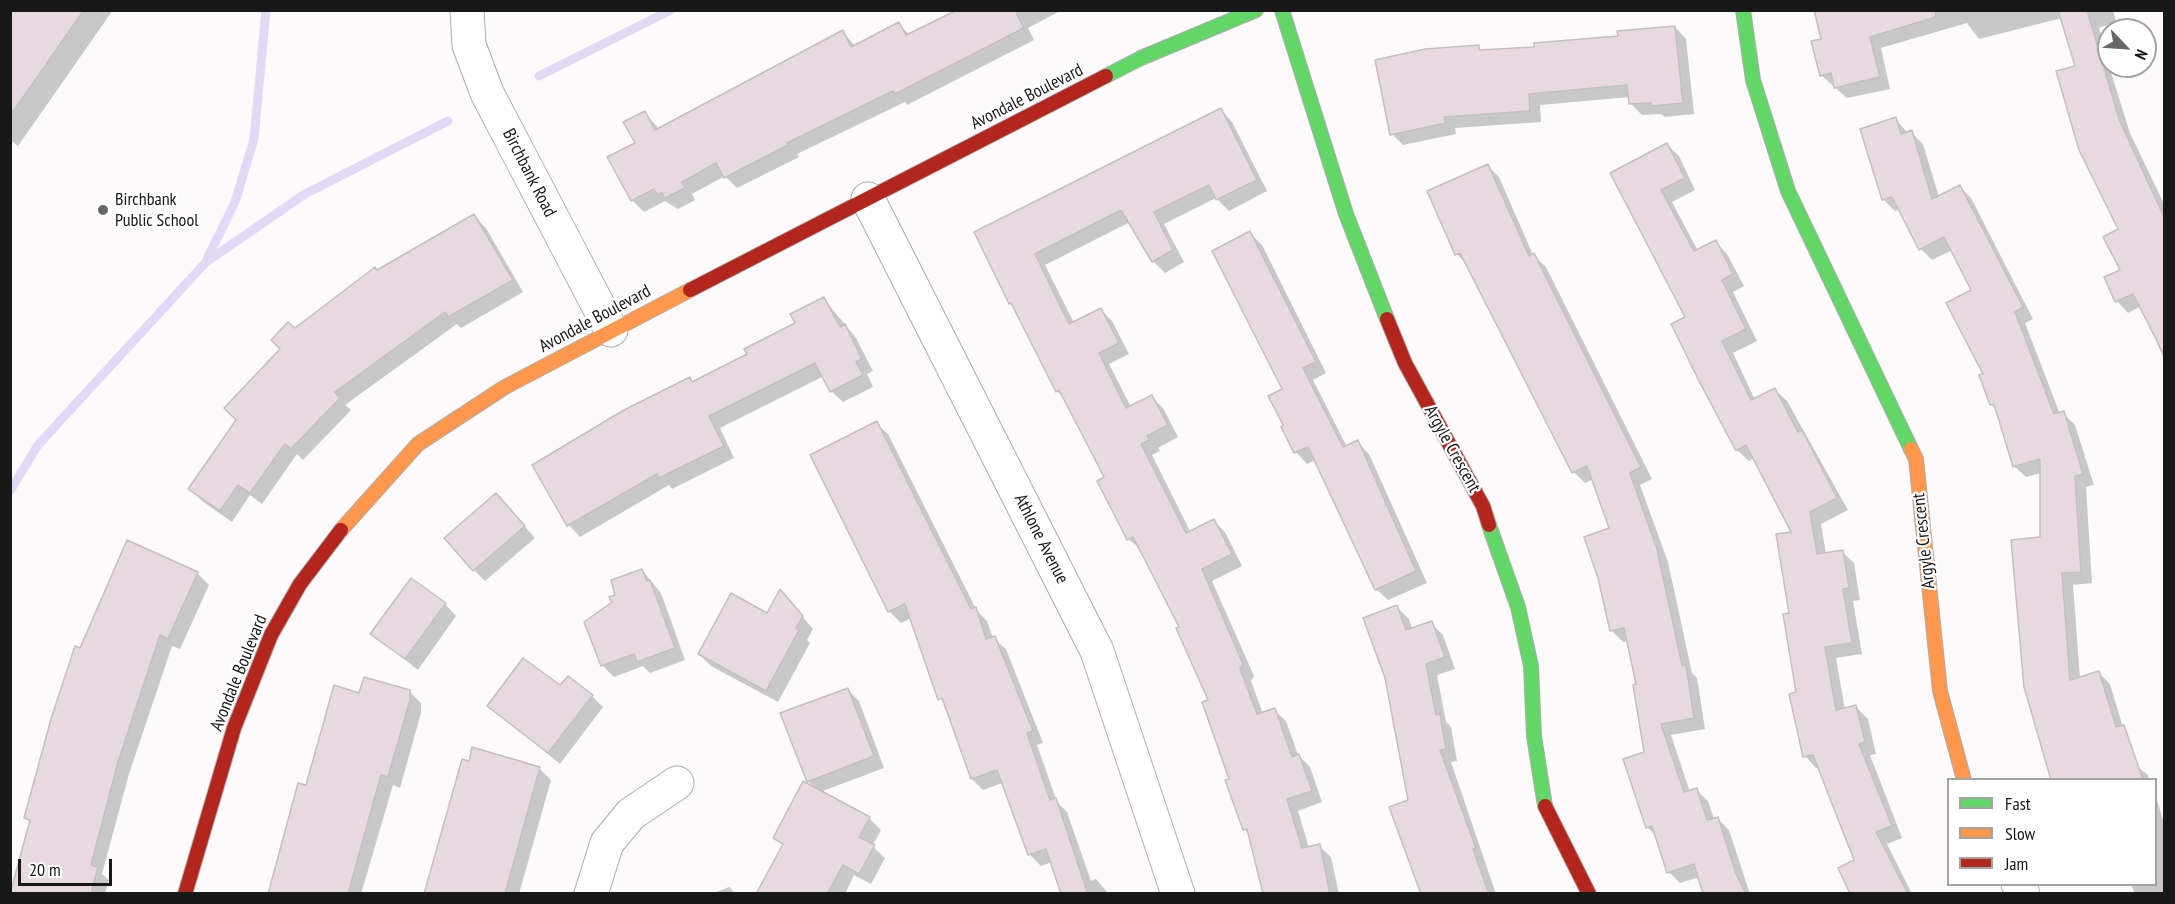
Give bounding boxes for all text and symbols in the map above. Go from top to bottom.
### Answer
north arrow [2097,18,2157,78]
text: N [2131,47,2152,63]
street label: Avondale Boulevard [967,59,1087,135]
street label: Birchbank Road [498,125,560,221]
place label: Birchbank Public School [115,189,198,232]
marker: Birchbank Public School [96,203,110,217]
street label: Avondale Boulevard [535,281,655,357]
street label: Argyle Crescent [1419,402,1485,496]
street label: Athlone Avenue [1009,491,1073,587]
street label: Argyle Crescent [1908,492,1940,590]
street label: Avondale Boulevard [206,612,272,734]
legend [1947,778,2157,886]
text: Fast [2005,792,2031,815]
text: Slow [2005,822,2035,845]
scale bar [21,847,116,885]
text: Jam [2005,852,2028,875]
text: 20 m [29,858,61,881]

